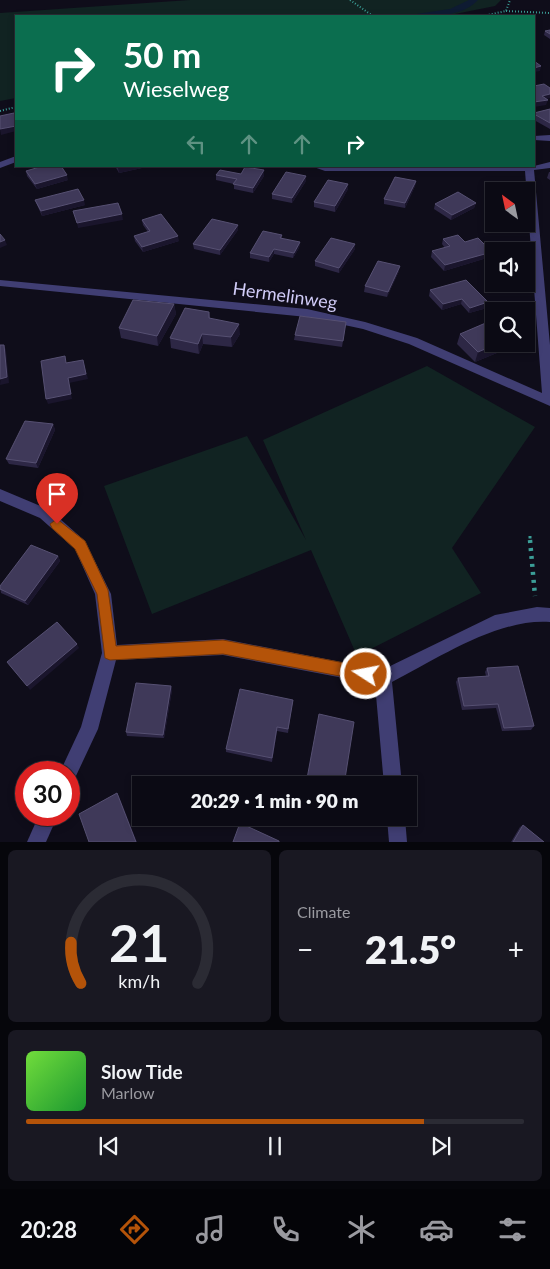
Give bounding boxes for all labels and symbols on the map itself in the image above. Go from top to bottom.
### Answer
north arrow [485,182,535,232]
street label: Hermelinweg [231,277,339,313]
pin [36,473,78,524]
position arrow [339,647,391,699]
speed limit sign: 30 [15,761,80,826]

